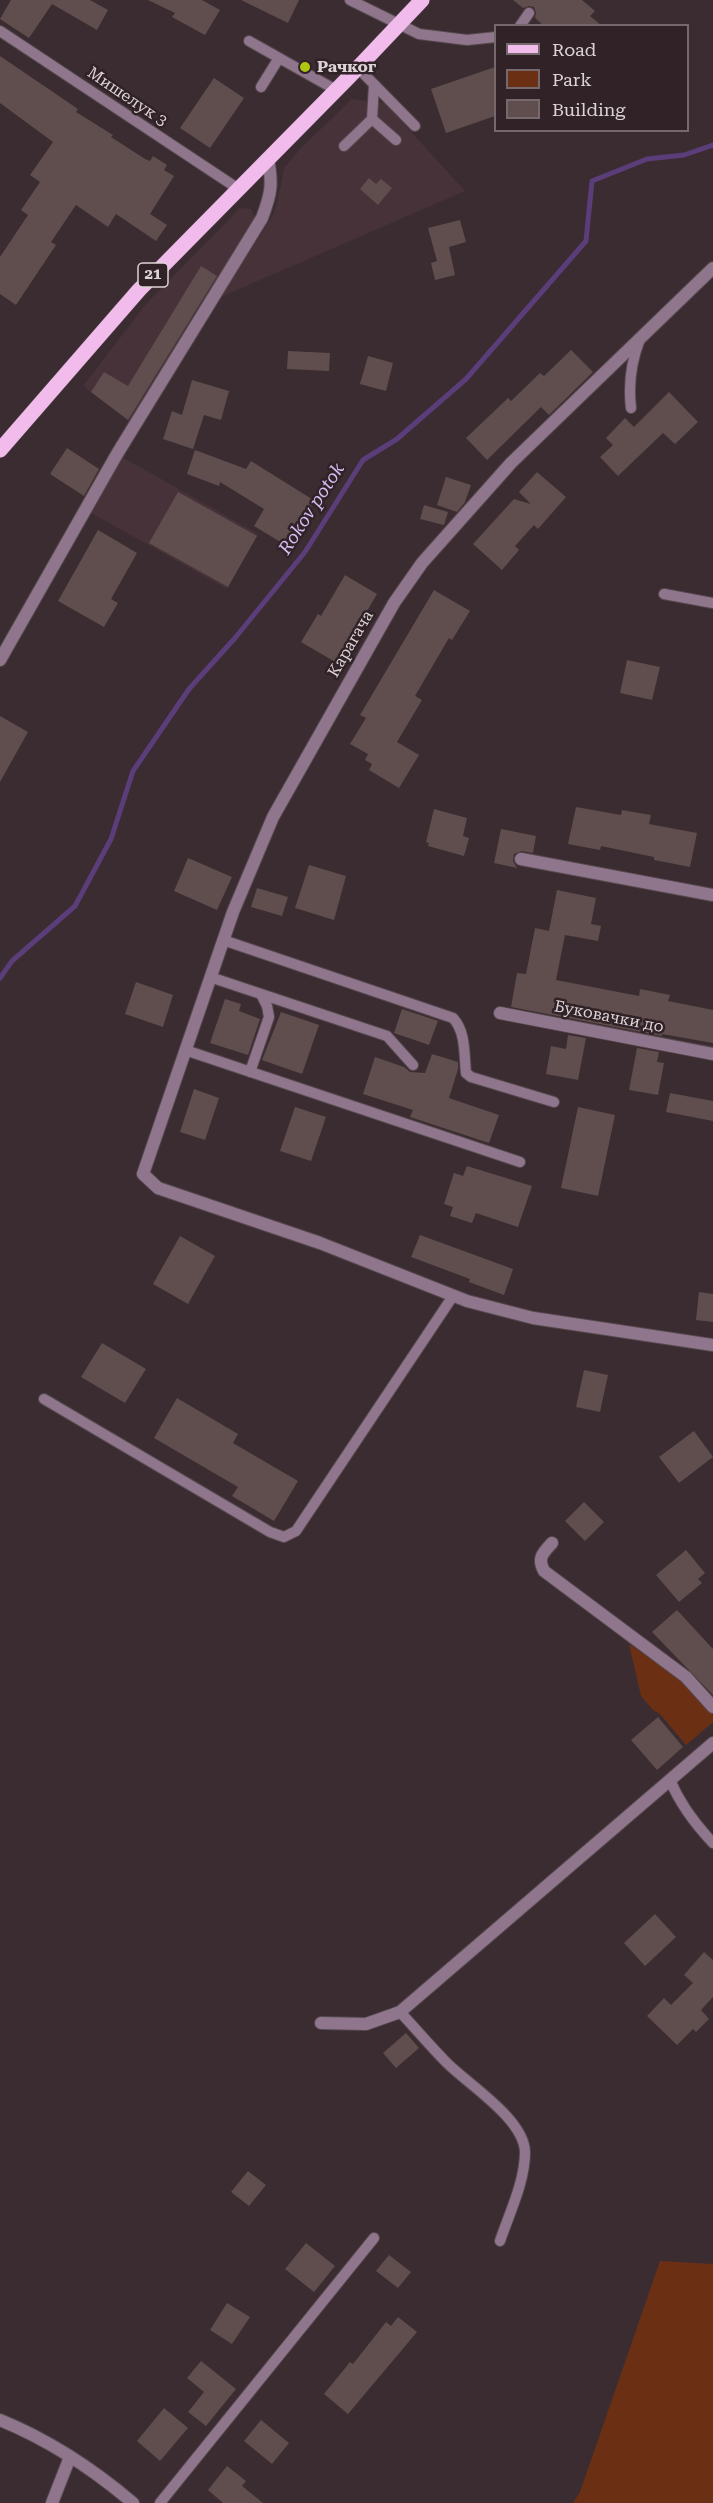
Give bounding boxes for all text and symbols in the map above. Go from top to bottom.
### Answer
legend [494,24,689,132]
text: Road [552,39,596,60]
place label: Рачког [317,57,376,77]
marker: Рачког [298,60,312,74]
street label: Мишелук 3 [83,63,171,131]
text: Park [552,69,592,90]
text: Building [552,99,626,120]
road number: 21 [138,263,168,287]
water label: Rokov potok [274,459,350,559]
street label: Карагача [324,607,378,681]
street label: Буковачки до [553,997,665,1037]

